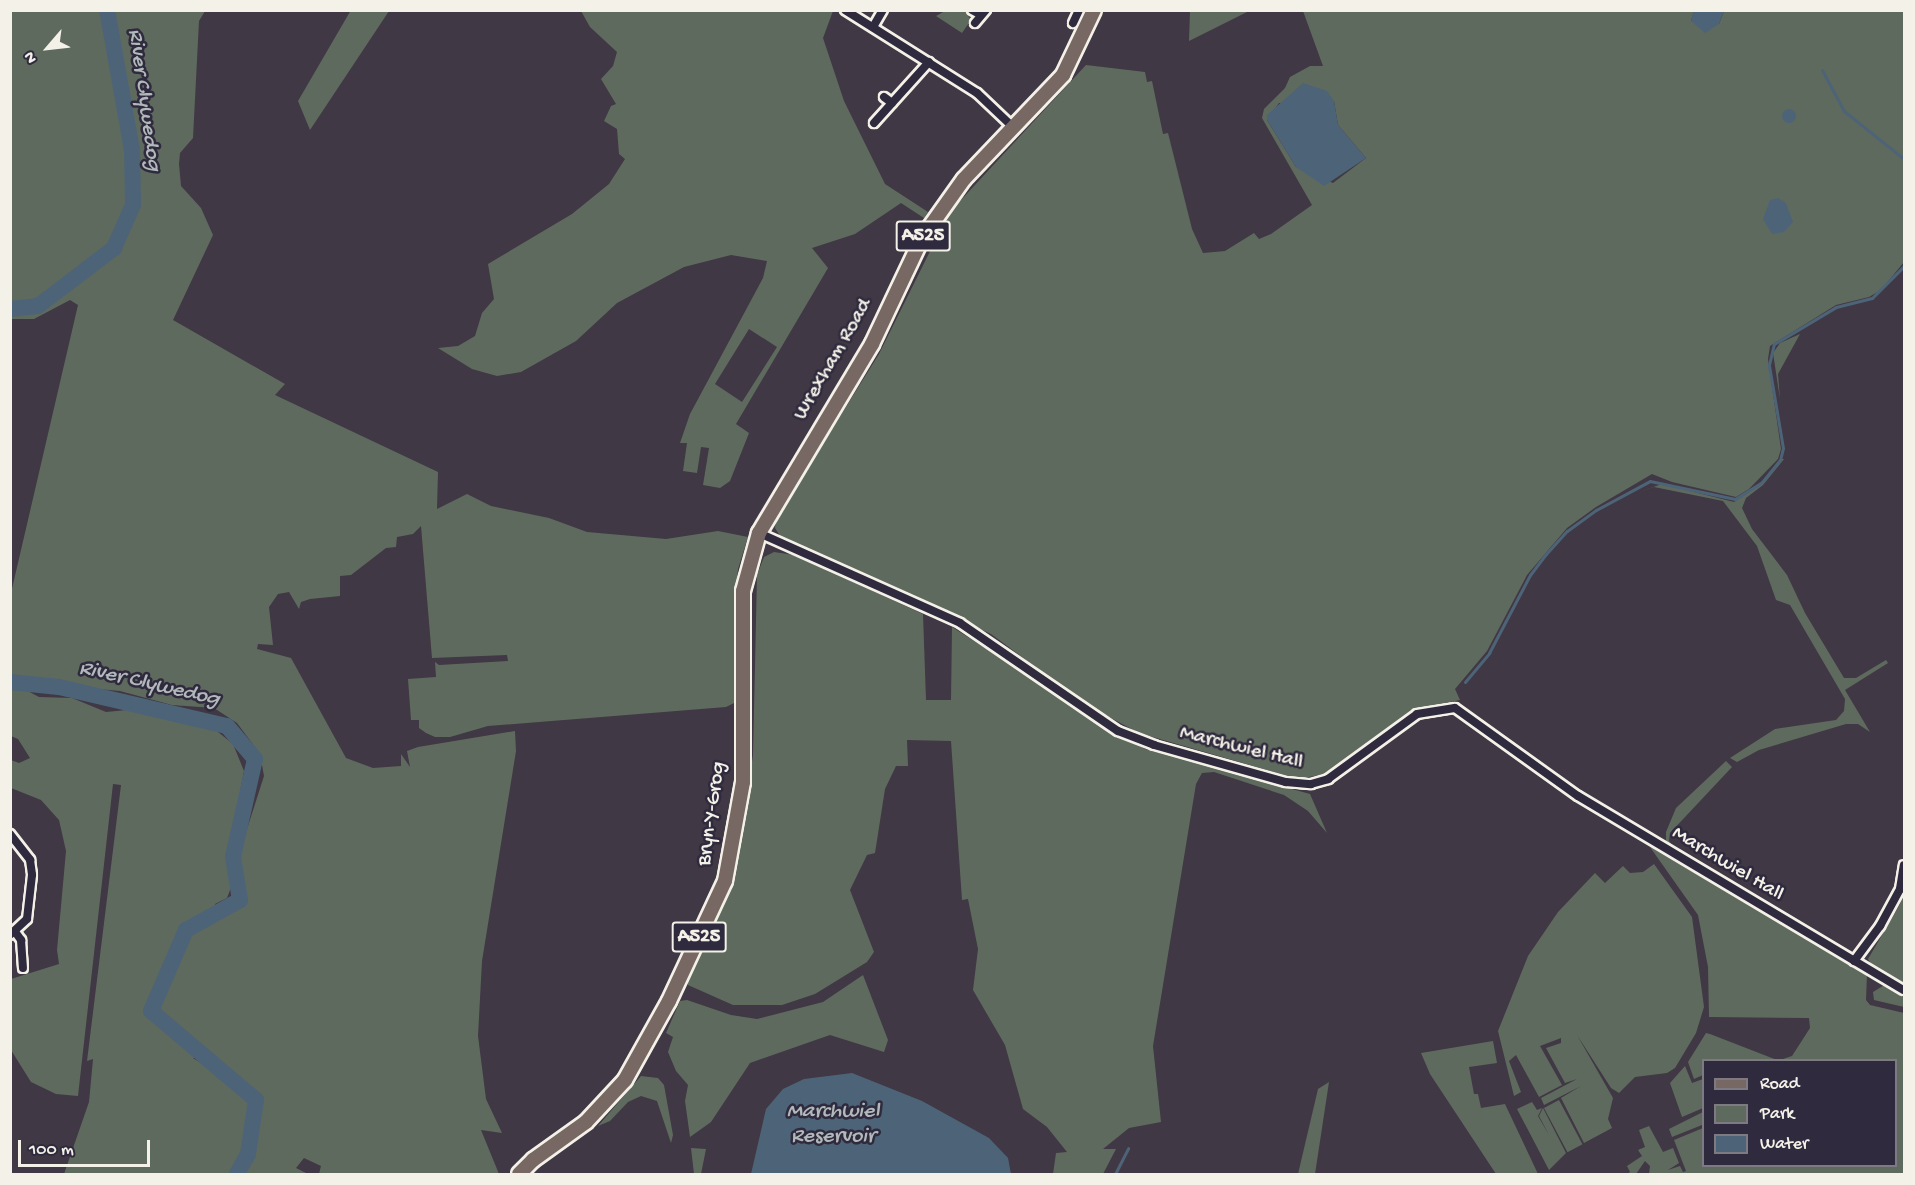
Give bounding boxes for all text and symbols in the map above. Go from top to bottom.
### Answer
north arrow [18,18,78,78]
water label: River Clywedog [120,27,166,173]
text: N [21,48,43,66]
road number: A525 [894,219,952,253]
street label: Wrexham Road [789,295,879,425]
water label: River Clywedog [76,656,222,714]
street label: Marchwiel Hall [1177,722,1305,776]
street label: Bryn-Y-Grog [693,760,733,868]
street label: Marchwiel Hall [1666,822,1788,908]
road number: A525 [670,920,728,954]
legend [1702,1059,1897,1167]
text: Road [1760,1074,1799,1095]
water label: Marchwiel Reservoir [787,1099,879,1150]
text: Park [1760,1104,1794,1125]
scale bar [21,1128,153,1166]
text: Water [1760,1134,1808,1155]
text: 100 m [29,1140,74,1161]

